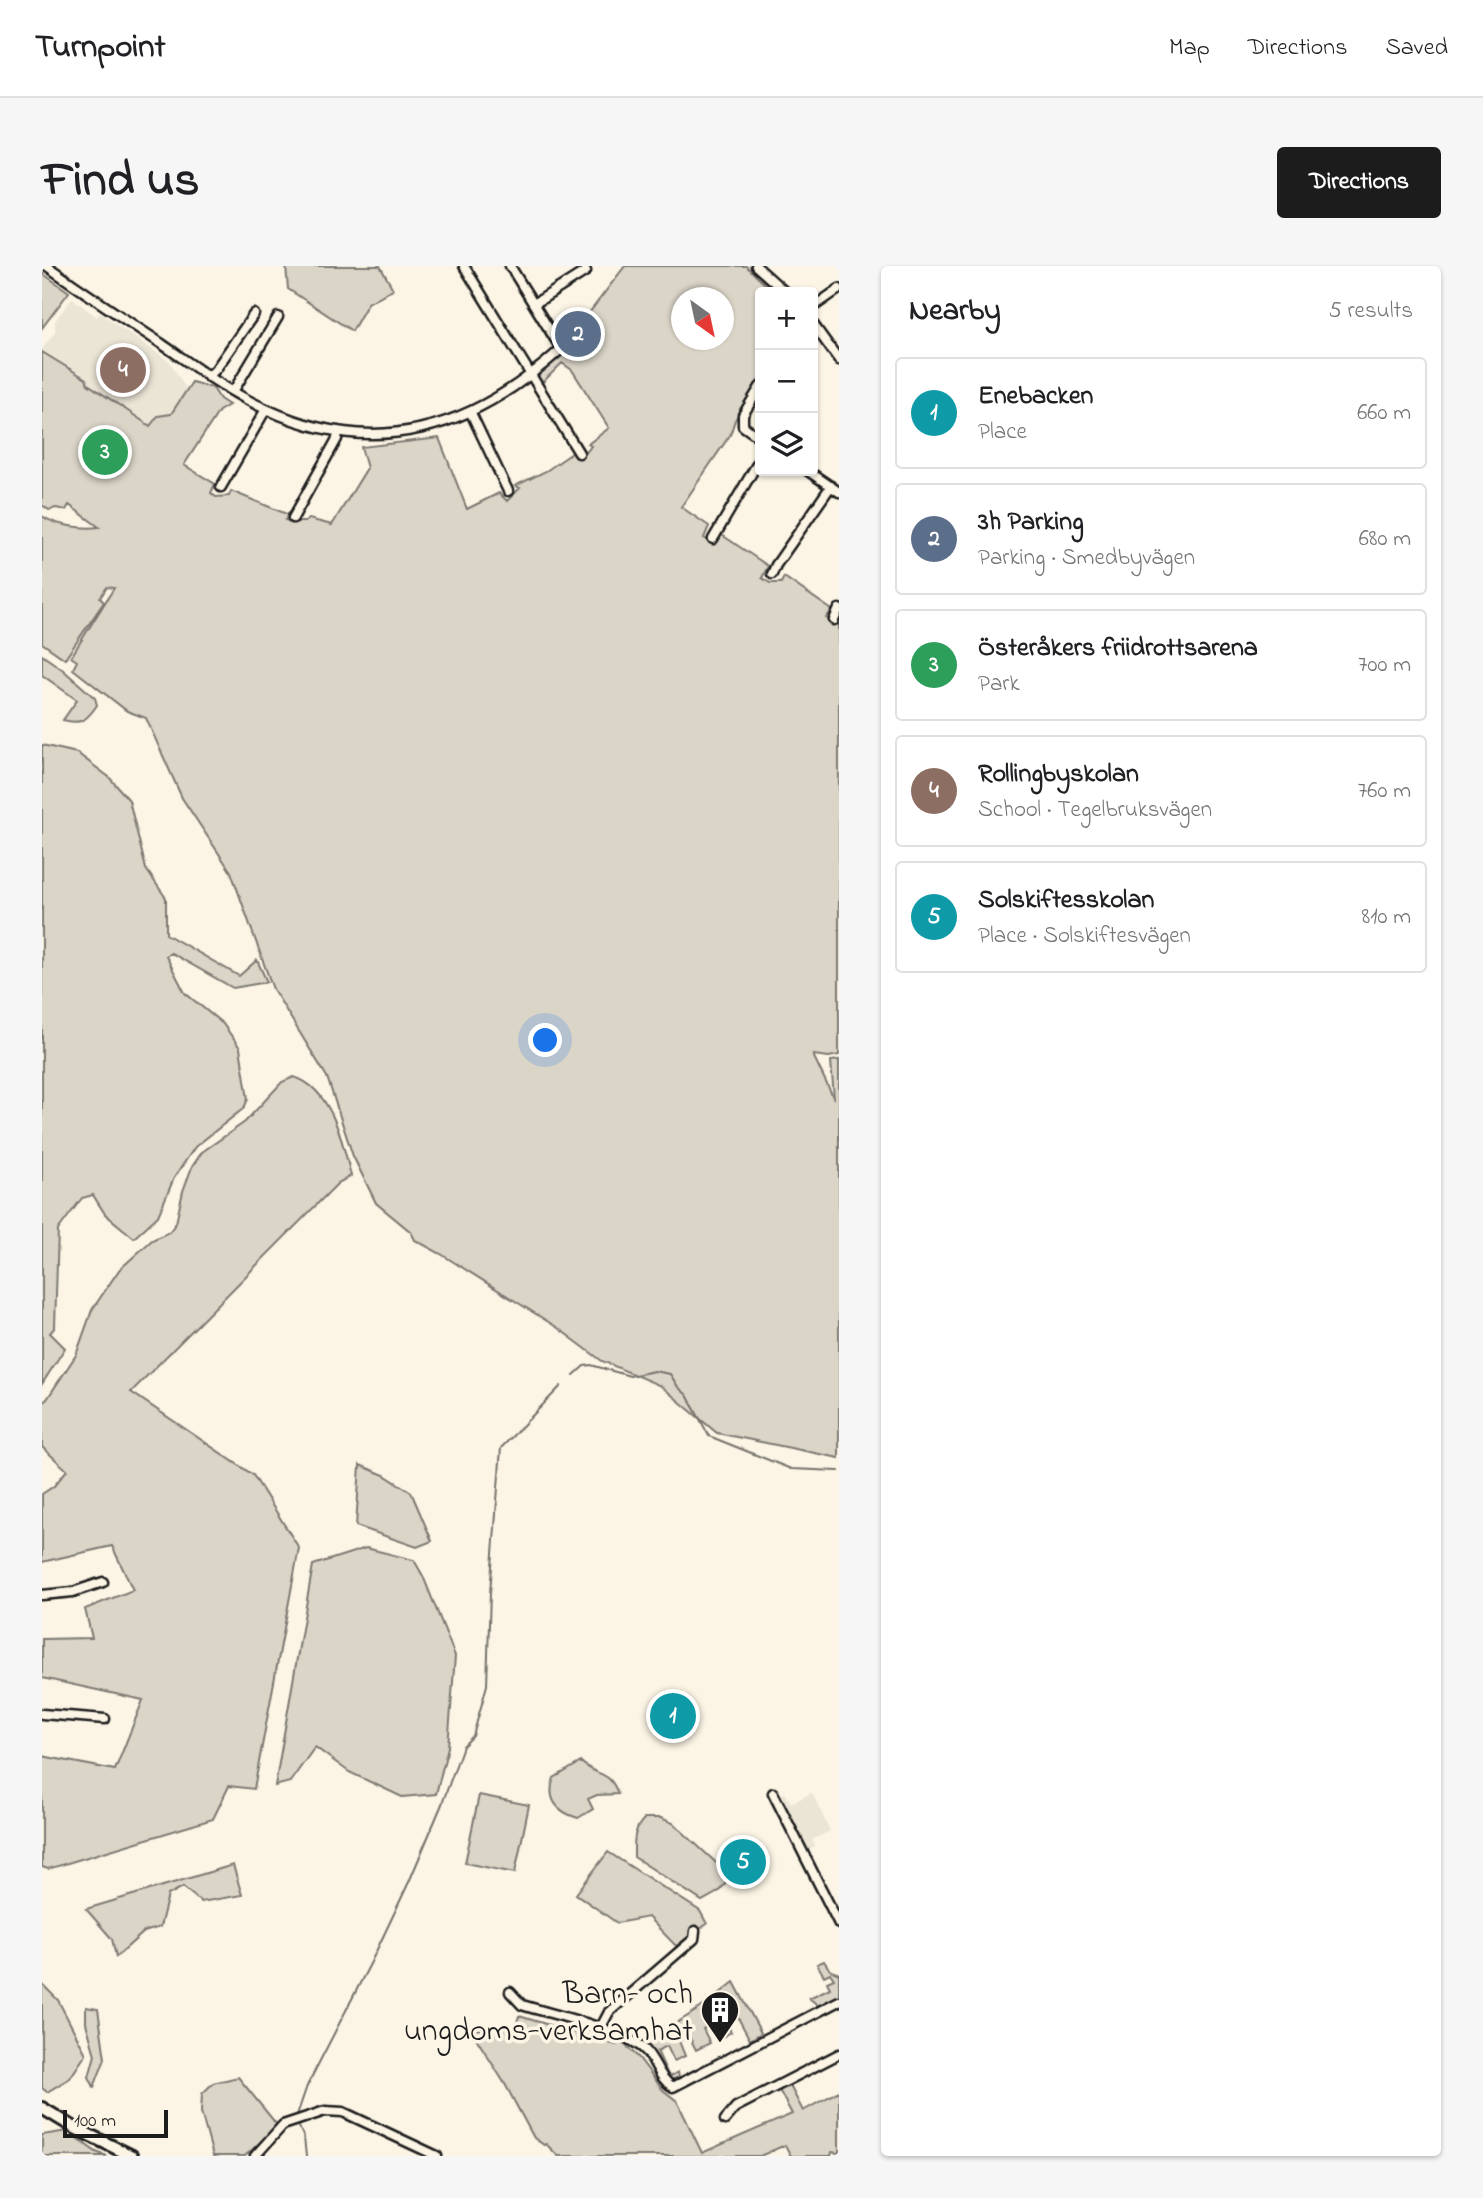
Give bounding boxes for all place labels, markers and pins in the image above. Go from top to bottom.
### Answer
pin: 2 [555,308,601,360]
pin: 4 [100,344,146,396]
pin: 3 [82,426,128,478]
pin: 1 [650,1690,696,1742]
pin: 5 [720,1836,766,1888]
place label: Barn- och ungdoms-verksamhat [404,1972,693,2056]
building icon: Barn- och ungdoms-verksamhat [699,1989,741,2044]

